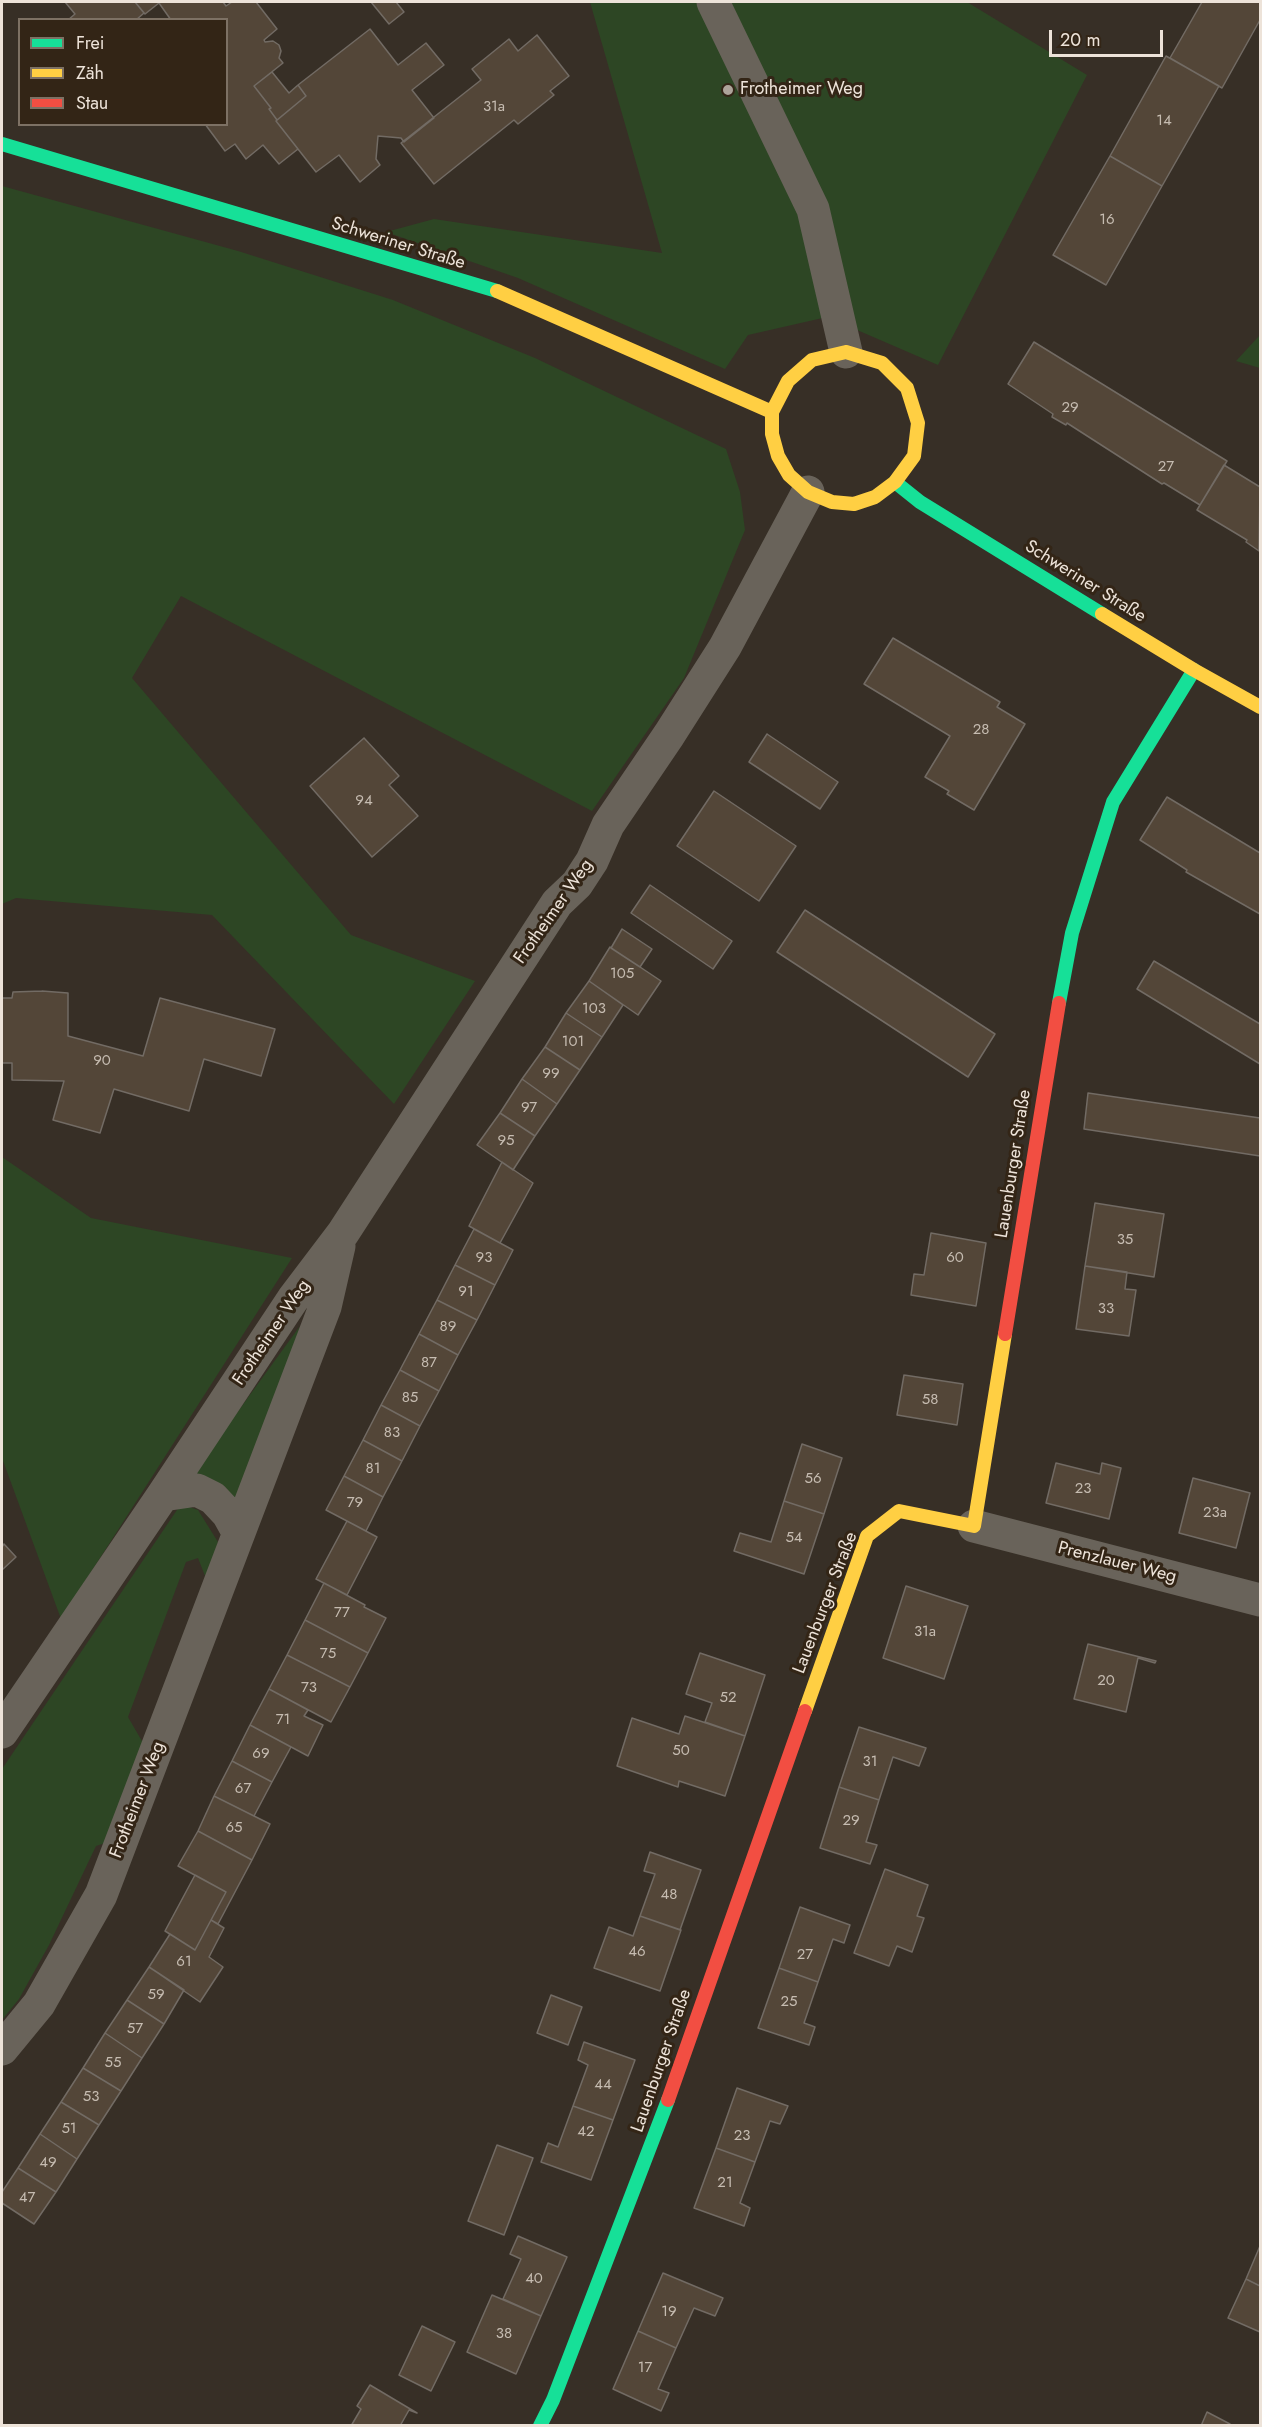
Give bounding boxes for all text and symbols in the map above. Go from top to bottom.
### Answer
legend [18,18,228,126]
scale bar [1052,18,1166,56]
text: 20 m [1060,27,1100,53]
text: Frei [76,30,105,56]
text: Zäh [76,60,104,86]
place label: Frotheimer Weg [740,79,863,101]
marker: Frotheimer Weg [721,83,735,97]
text: Stau [76,90,108,116]
house number: 31a [483,98,505,116]
house number: 14 [1156,112,1172,130]
house number: 16 [1099,211,1115,229]
street label: Schweriner Straße [329,213,467,275]
house number: 29 [1061,399,1079,417]
house number: 27 [1158,458,1174,476]
street label: Schweriner Straße [1020,536,1150,628]
house number: 28 [973,721,989,739]
house number: 94 [355,792,373,810]
street label: Frotheimer Weg [510,855,598,969]
house number: 105 [610,965,634,983]
house number: 103 [582,1000,606,1018]
house number: 101 [562,1033,584,1051]
house number: 90 [93,1052,111,1070]
house number: 99 [542,1065,560,1083]
street label: Lauenburger Straße [992,1088,1036,1240]
house number: 97 [521,1099,537,1117]
house number: 95 [497,1132,515,1150]
house number: 35 [1117,1231,1133,1249]
house number: 93 [476,1249,492,1267]
house number: 60 [946,1249,964,1267]
street label: Frotheimer Weg [229,1276,315,1390]
house number: 91 [458,1283,474,1301]
house number: 33 [1098,1300,1114,1318]
house number: 89 [440,1318,456,1336]
house number: 87 [421,1354,437,1372]
house number: 85 [402,1389,418,1407]
house number: 58 [922,1391,938,1409]
house number: 83 [384,1424,400,1442]
house number: 81 [366,1460,380,1478]
house number: 56 [804,1470,822,1488]
house number: 23 [1075,1480,1091,1498]
house number: 79 [347,1494,363,1512]
house number: 23a [1203,1504,1227,1522]
house number: 54 [785,1529,803,1547]
street label: Lauenburger Straße [789,1529,863,1677]
street label: Prenzlauer Weg [1055,1538,1179,1588]
house number: 77 [334,1604,350,1622]
house number: 31a [914,1623,936,1641]
house number: 75 [320,1645,336,1663]
house number: 20 [1097,1672,1115,1690]
house number: 73 [301,1679,317,1697]
house number: 52 [720,1689,736,1707]
house number: 71 [276,1711,290,1729]
street label: Frotheimer Weg [106,1739,170,1861]
house number: 50 [672,1742,690,1760]
house number: 69 [252,1745,270,1763]
house number: 31 [863,1753,877,1771]
house number: 67 [235,1780,251,1798]
house number: 29 [842,1812,860,1830]
house number: 65 [225,1819,243,1837]
house number: 48 [661,1886,677,1904]
house number: 46 [628,1943,646,1961]
house number: 27 [797,1946,813,1964]
house number: 61 [176,1953,192,1971]
house number: 59 [147,1986,165,2004]
street label: Lauenburger Straße [627,1987,697,2135]
house number: 25 [781,1993,797,2011]
house number: 57 [127,2020,143,2038]
house number: 55 [105,2054,121,2072]
house number: 44 [594,2076,612,2094]
house number: 53 [83,2088,99,2106]
house number: 51 [61,2120,77,2138]
house number: 42 [577,2123,595,2141]
house number: 23 [734,2127,750,2145]
house number: 49 [39,2154,57,2172]
house number: 21 [717,2174,733,2192]
house number: 47 [19,2189,35,2207]
house number: 40 [525,2270,543,2288]
house number: 19 [661,2303,677,2321]
house number: 38 [496,2325,512,2343]
house number: 17 [638,2359,652,2377]

